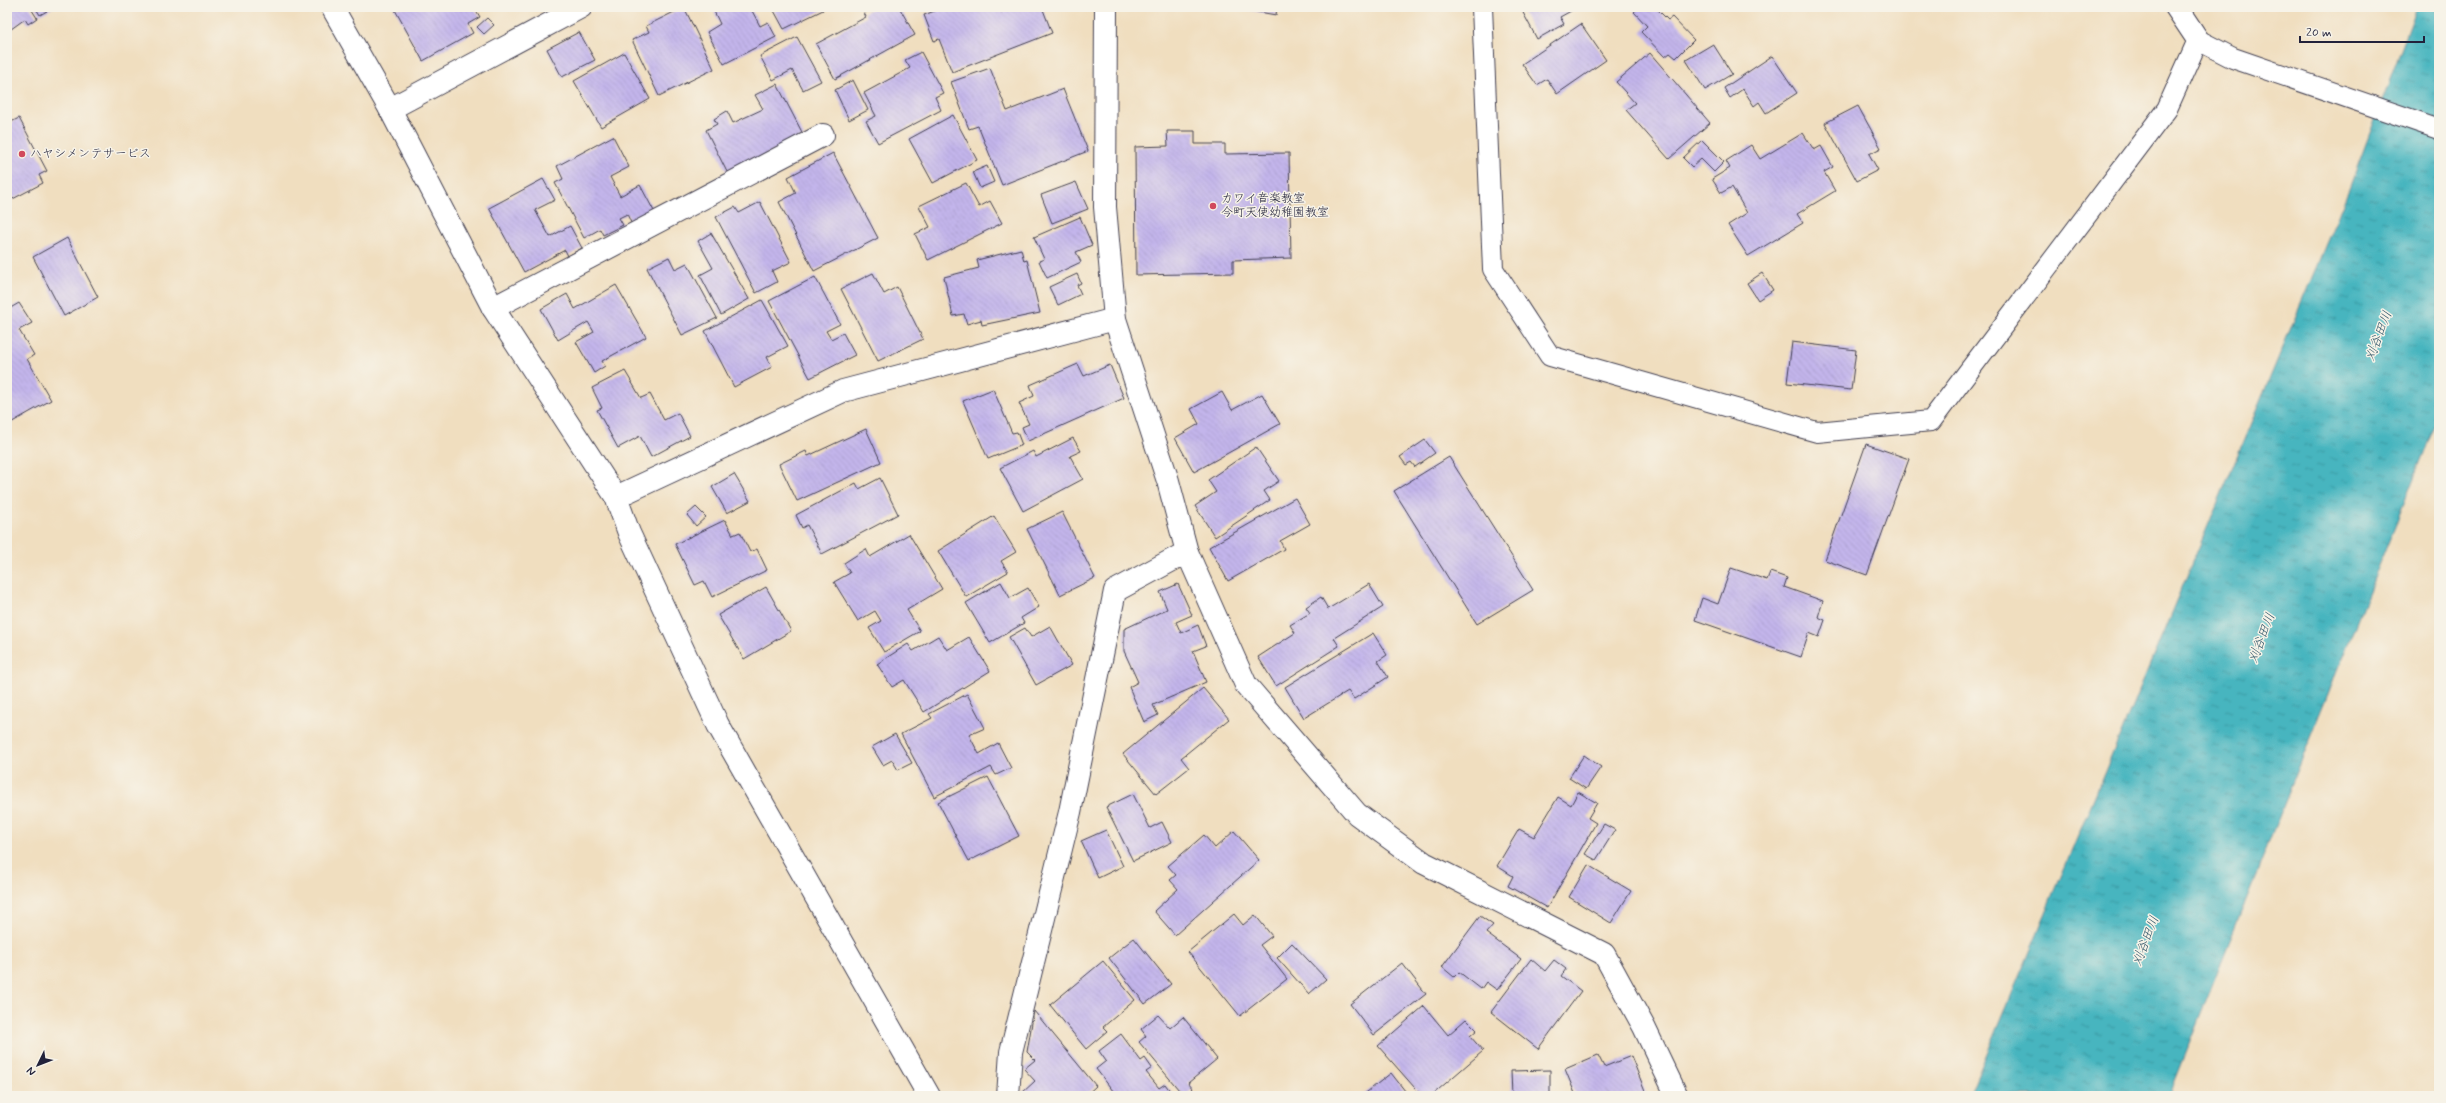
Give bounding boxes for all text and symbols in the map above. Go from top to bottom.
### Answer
scale bar [2300,18,2424,44]
text: 20 m [2306,25,2332,41]
place label: ハヤシメンテサービス [30,146,151,162]
marker: ハヤシメンテサービス [17,149,27,159]
place label: カワイ音楽教室 今町天使幼稚園教室 [1221,191,1329,221]
marker: カワイ音楽教室 今町天使幼稚園教室 [1208,201,1218,211]
water label: 刈谷田川 [2362,309,2396,363]
water label: 刈谷田川 [2245,611,2279,665]
water label: 刈谷田川 [2129,914,2163,968]
north arrow [18,1045,58,1085]
text: N [24,1064,39,1079]

